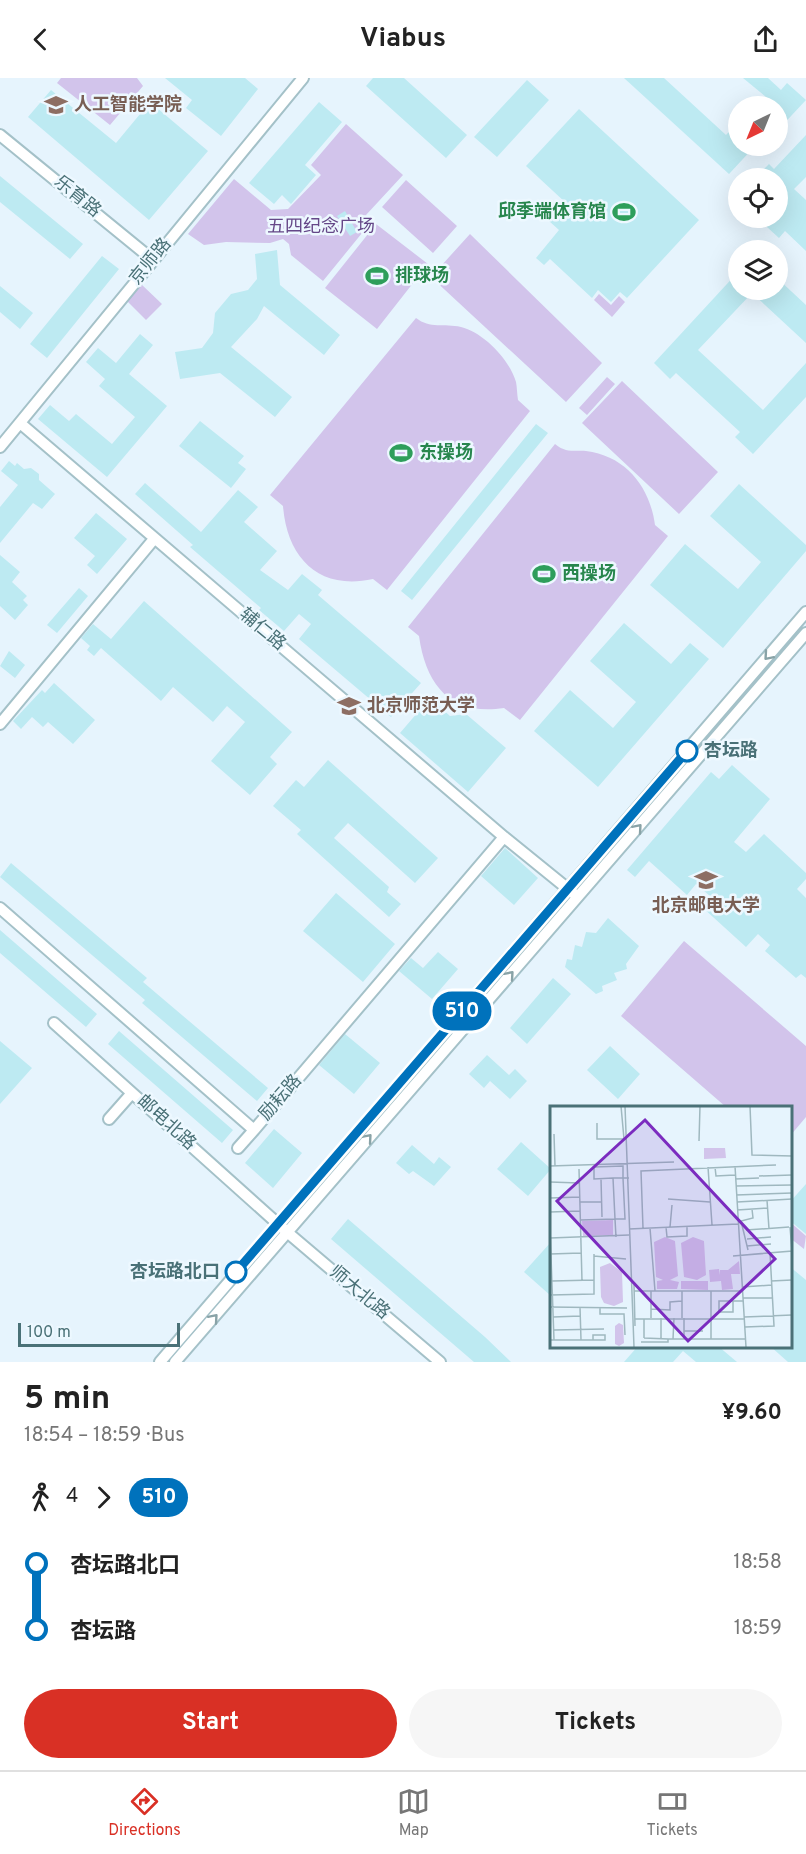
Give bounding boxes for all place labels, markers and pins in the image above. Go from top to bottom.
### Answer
school or university icon: 人工智能学院 [43,92,69,118]
place label: 人工智能学院 [74,94,182,117]
sports icon: 邱季端体育馆 [611,199,637,225]
place label: 邱季端体育馆 [498,201,606,224]
sports icon: 排球场 [364,263,390,289]
place label: 排球场 [395,265,449,288]
sports icon: 东操场 [388,440,414,466]
place label: 东操场 [419,442,473,465]
sports icon: 西操场 [531,561,557,587]
place label: 西操场 [562,563,616,586]
school or university icon: 北京师范大学 [336,693,362,719]
place label: 北京师范大学 [367,695,475,718]
marker: 杏坛路 [676,740,698,762]
place label: 杏坛路 [704,740,758,763]
school or university icon: 北京邮电大学 [693,867,719,893]
place label: 北京邮电大学 [652,895,760,918]
place label: 杏坛路北口 [130,1261,220,1284]
marker: 杏坛路北口 [225,1261,247,1283]

